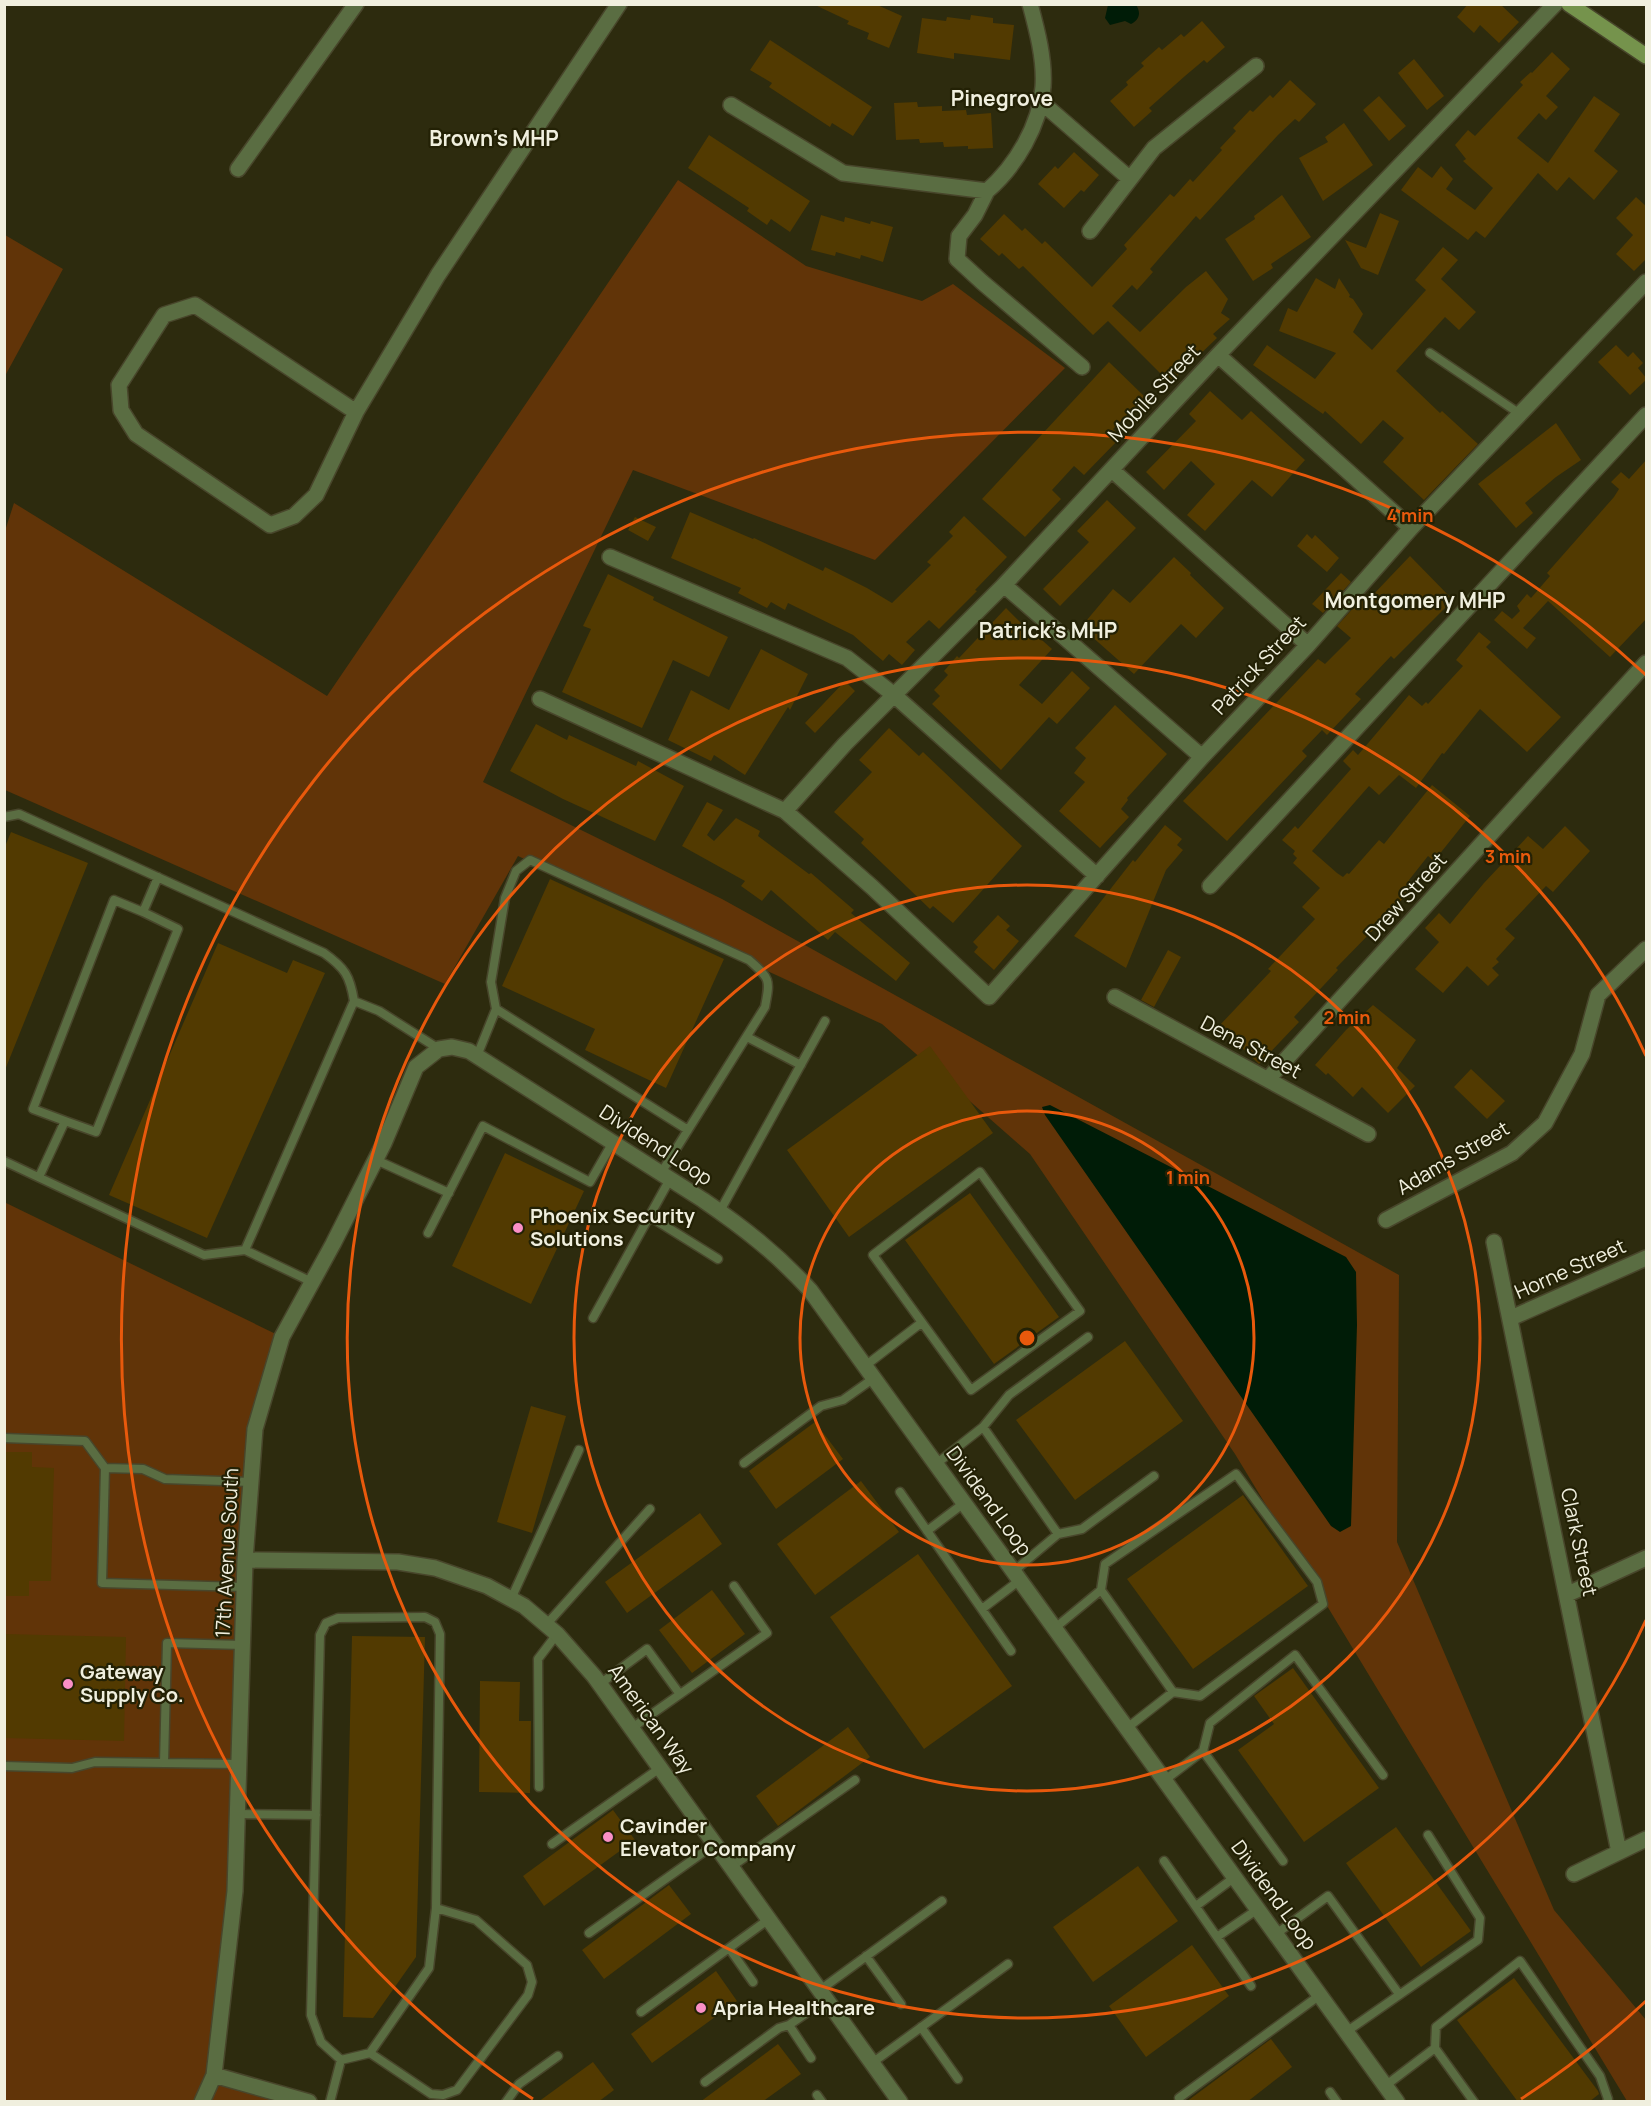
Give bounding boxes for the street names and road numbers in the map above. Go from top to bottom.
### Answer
street label: Mobile Street [1101,338,1206,447]
street label: Patrick Street [1206,609,1312,720]
street label: Drew Street [1359,847,1452,947]
street label: Dena Street [1196,1009,1306,1084]
street label: Dividend Loop [595,1098,718,1191]
street label: Adams Street [1392,1114,1514,1201]
street label: Horne Street [1510,1232,1630,1305]
street label: Dividend Loop [940,1440,1038,1561]
street label: 17th Avenue South [209,1467,244,1639]
street label: Clark Street [1555,1485,1604,1598]
street label: American Way [602,1658,701,1780]
street label: Dividend Loop [1225,1834,1323,1955]

